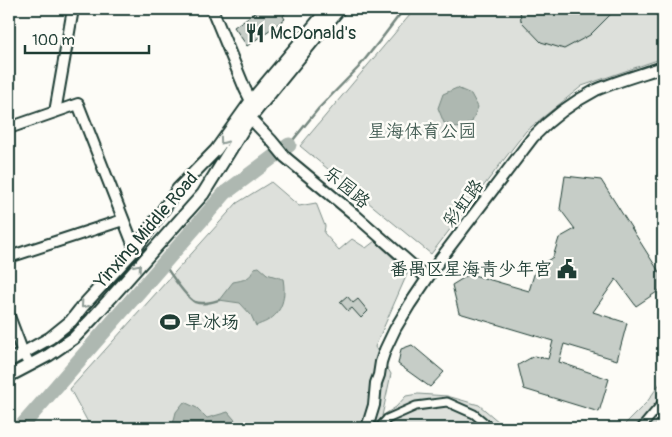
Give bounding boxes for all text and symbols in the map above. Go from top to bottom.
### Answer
scale bar [25,22,149,54]
restaurant icon: McDonald's [244,22,266,44]
place label: McDonald's [270,22,356,45]
text: 100 m [32,31,75,50]
park label: 星海体育公园 [368,120,476,143]
one-way arrow [220,135,228,144]
street label: 乐园路 [319,161,375,214]
street label: Yinxing Middle Road [89,167,203,294]
street label: 彩虹路 [438,175,489,232]
place label: 番禺区星海青少年宫 [390,258,552,281]
public building icon: 番禺区星海青少年宫 [556,258,578,280]
one-way arrow [132,263,141,272]
one-way arrow [81,299,90,308]
sports icon: 旱冰场 [159,311,181,333]
place label: 旱冰场 [185,311,239,334]

